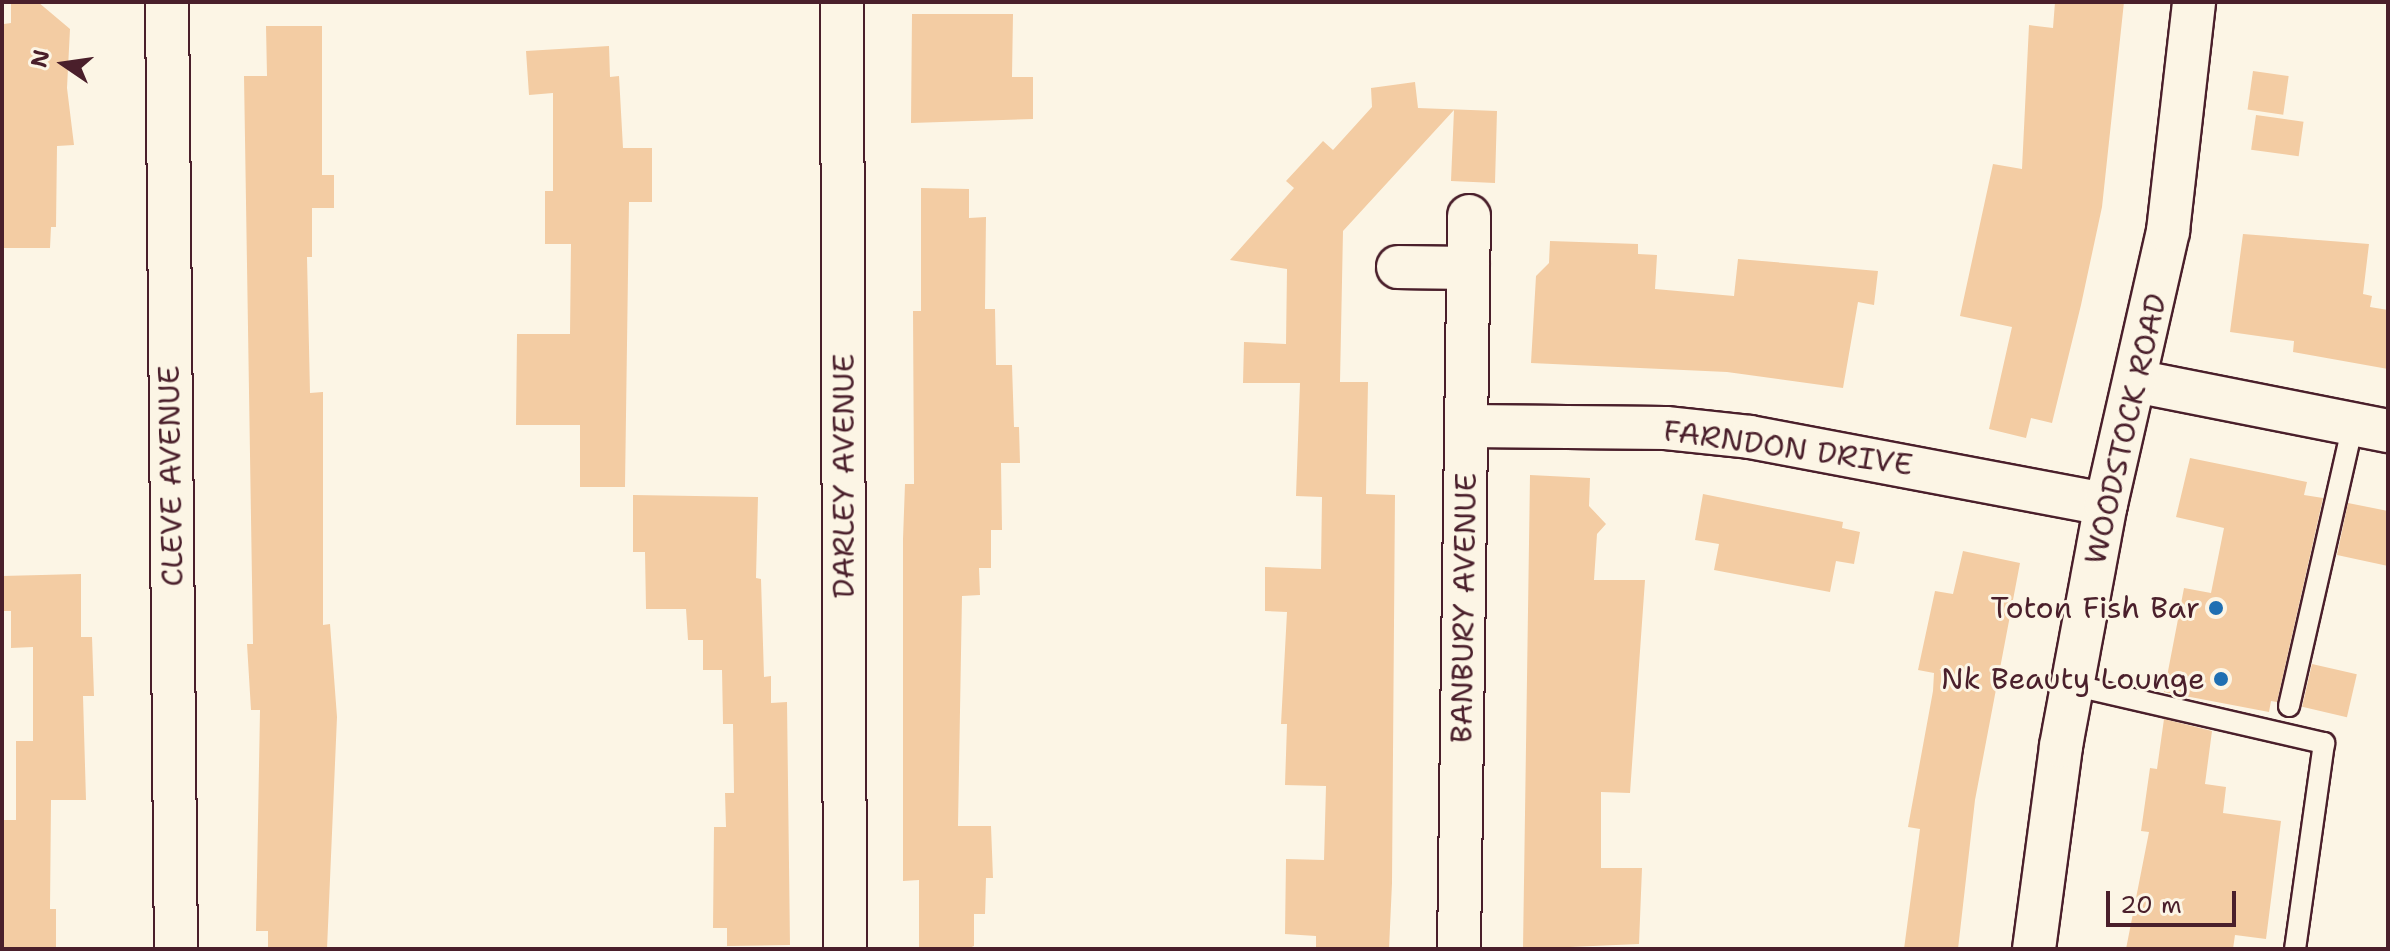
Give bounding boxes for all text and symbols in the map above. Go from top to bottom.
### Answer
north arrow [24,24,104,104]
text: N [24,47,56,70]
street label: WOODSTOCK ROAD [2077,290,2175,568]
street label: DARLEY AVENUE [826,354,862,598]
street label: CLEVE AVENUE [151,365,191,587]
street label: FARNDON DRIVE [1661,413,1915,483]
street label: BANBURY AVENUE [1444,472,1484,744]
place label: Toton Fish Bar [1991,590,2200,626]
marker: Toton Fish Bar [2207,599,2225,617]
place label: Nk Beauty Lounge [1941,661,2205,697]
marker: Nk Beauty Lounge [2212,670,2230,688]
scale bar [2110,875,2240,925]
text: 20 m [2120,889,2182,921]

